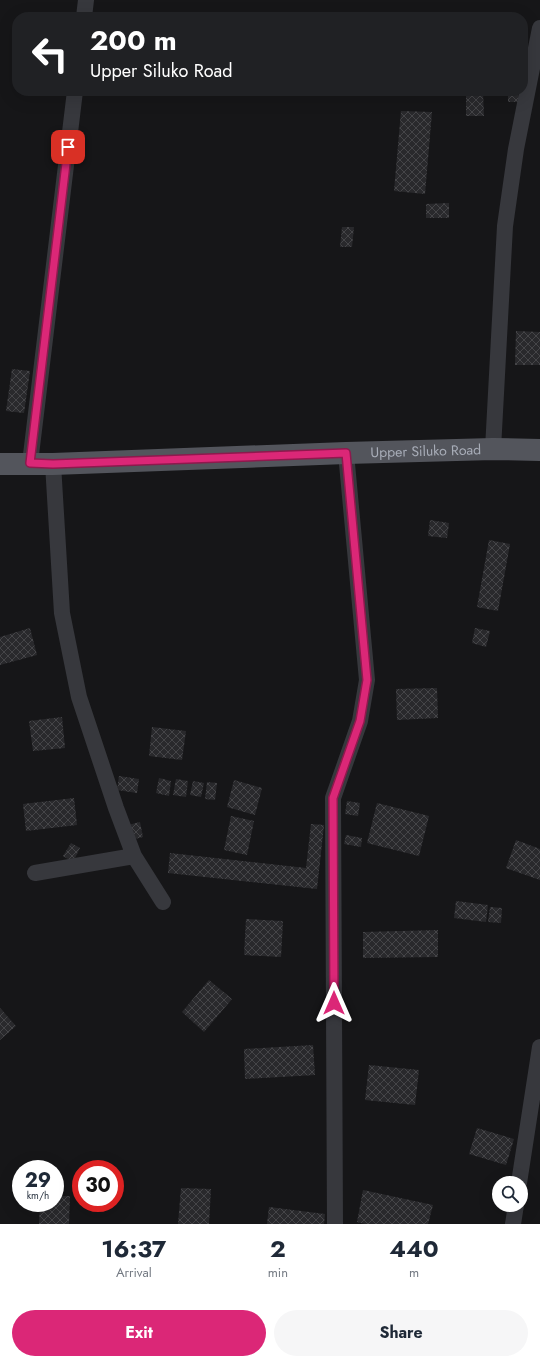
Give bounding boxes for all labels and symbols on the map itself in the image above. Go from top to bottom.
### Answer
pin [51,130,85,164]
street label: Upper Siluko Road [370,439,481,462]
position arrow [313,982,355,1024]
speed limit sign: 30 [72,1160,124,1212]

